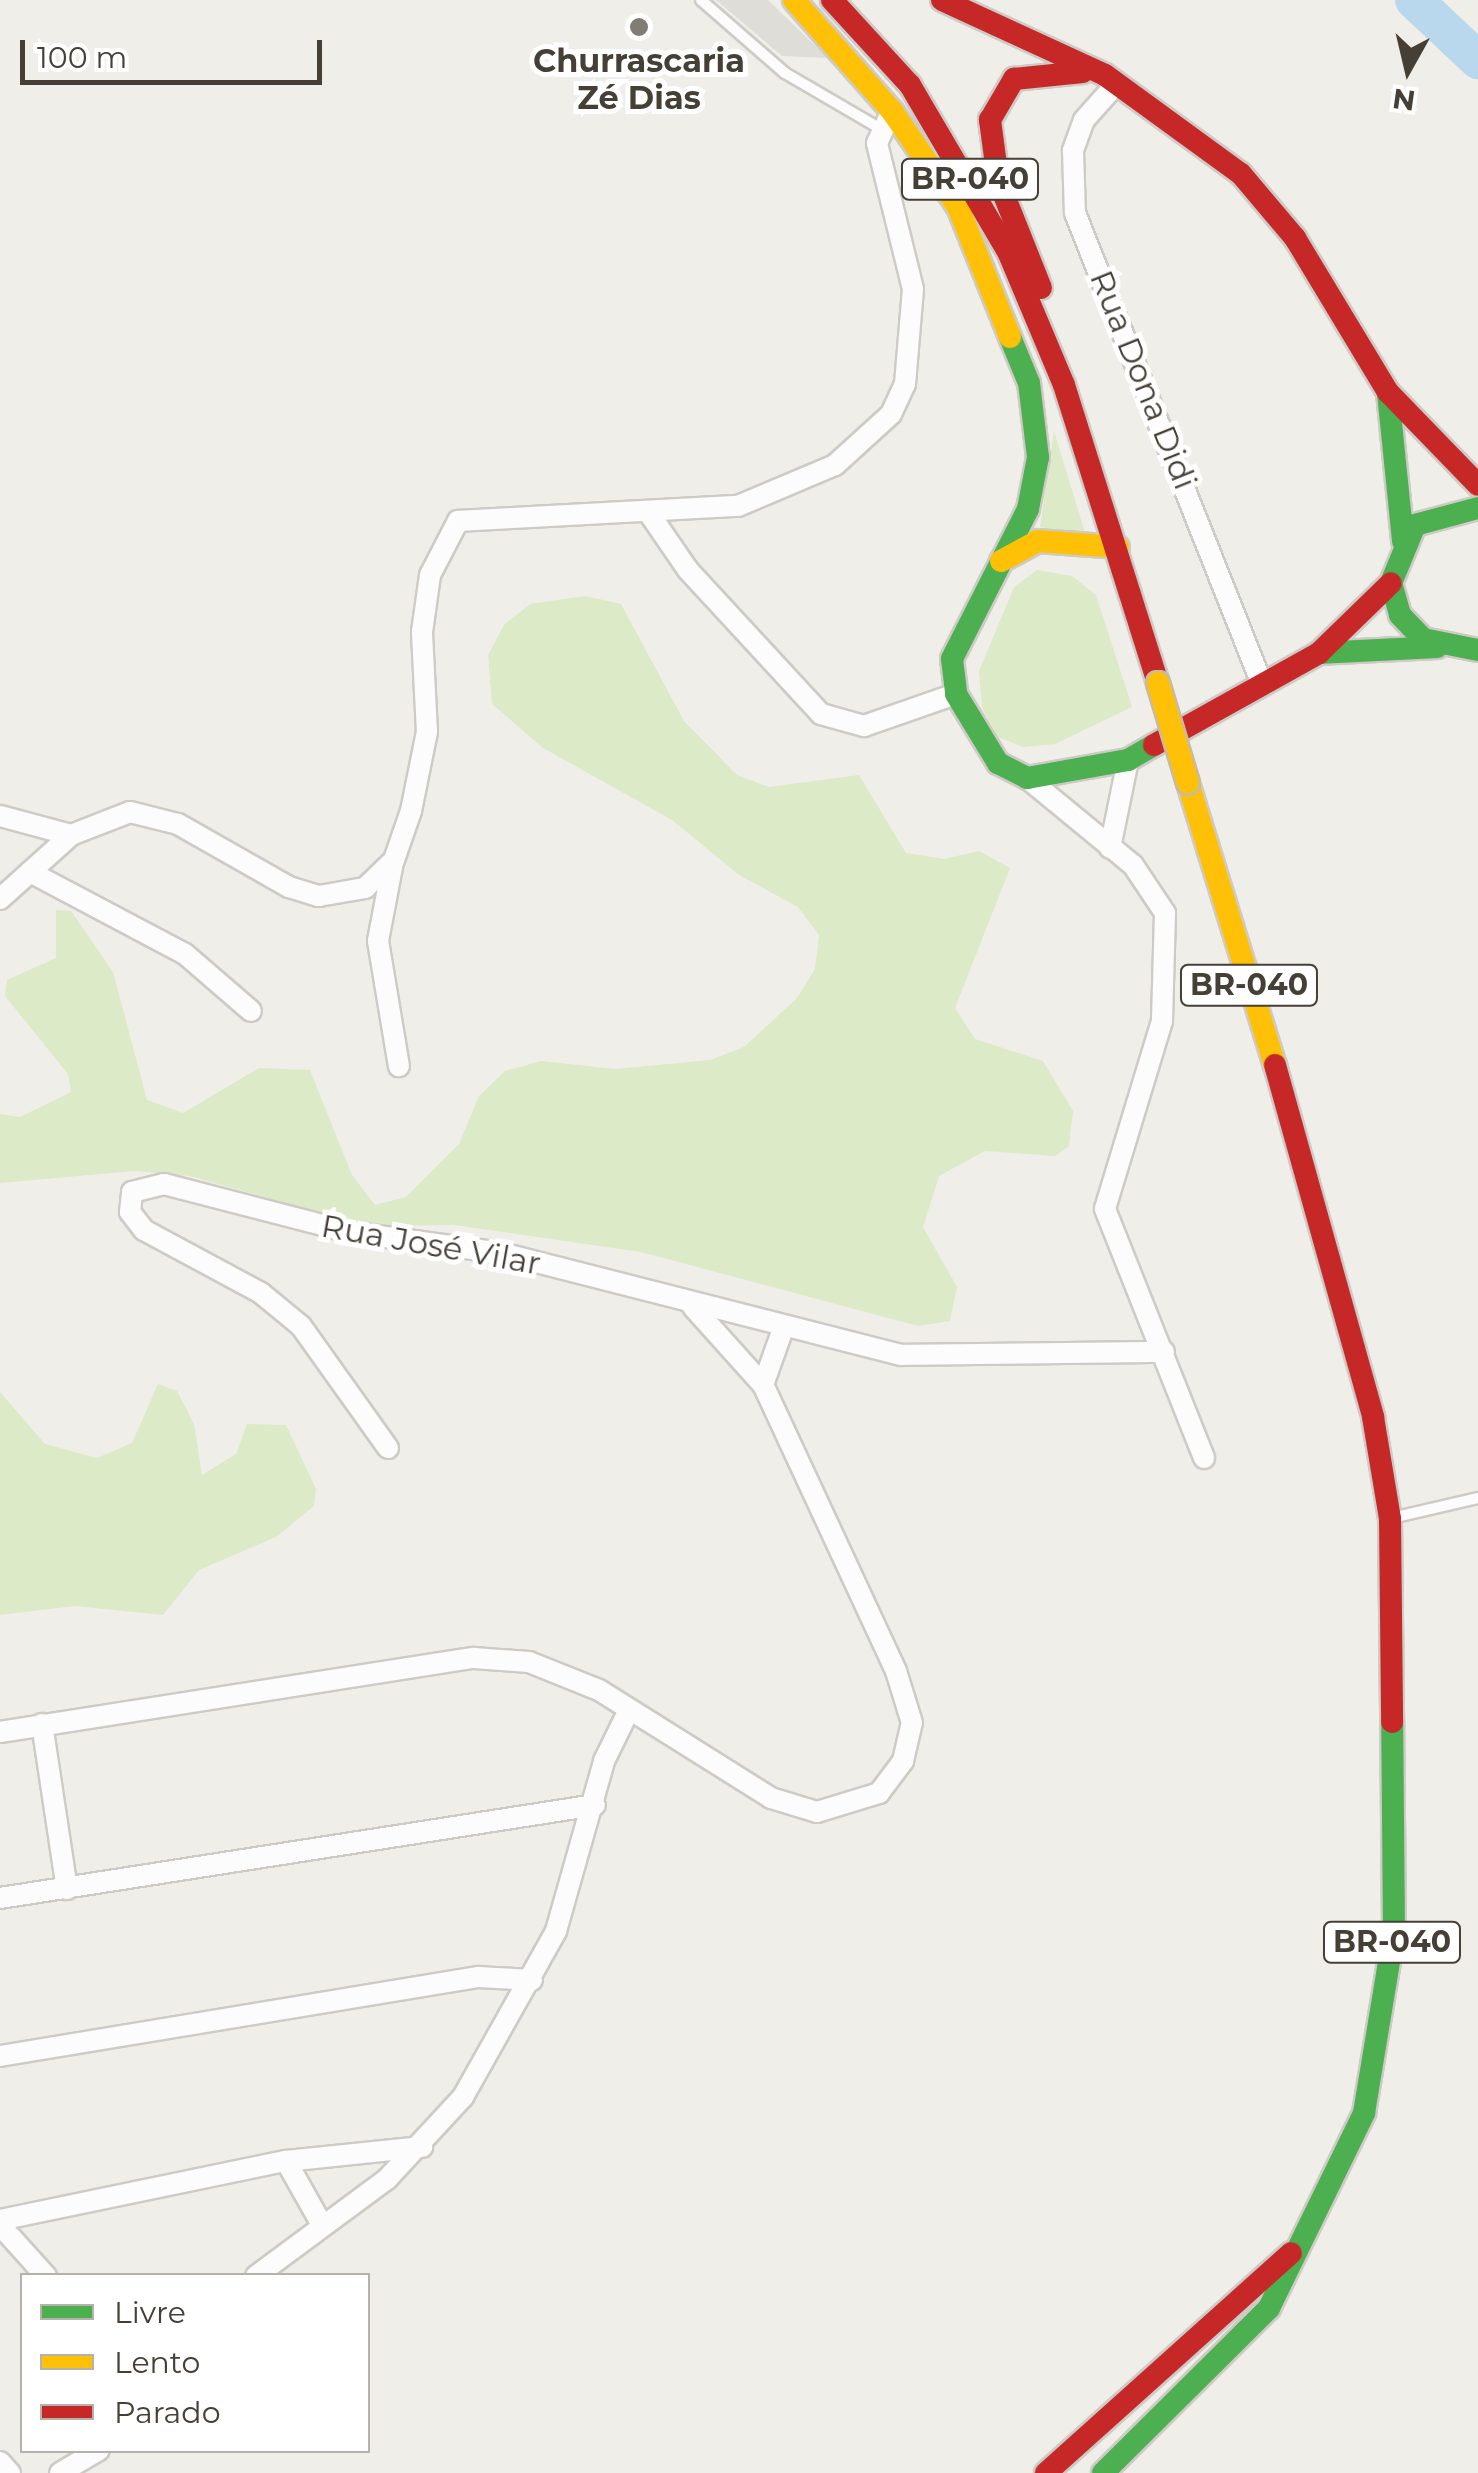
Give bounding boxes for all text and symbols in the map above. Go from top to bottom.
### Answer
marker: Churrascaria Zé Dias [628,16,650,38]
scale bar [25,20,328,82]
north arrow [1358,20,1458,120]
text: 100 m [37,39,127,76]
place label: Churrascaria Zé Dias [533,43,745,118]
text: N [1390,81,1417,118]
road number: BR-040 [900,154,1040,204]
street label: Rua Dona Didi [1082,265,1204,495]
road number: BR-040 [1179,960,1319,1010]
street label: Rua José Vilar [318,1207,544,1283]
road number: BR-040 [1322,1917,1462,1967]
legend [20,2273,370,2453]
text: Livre [114,2294,186,2331]
text: Lento [114,2344,200,2381]
text: Parado [114,2394,220,2431]

